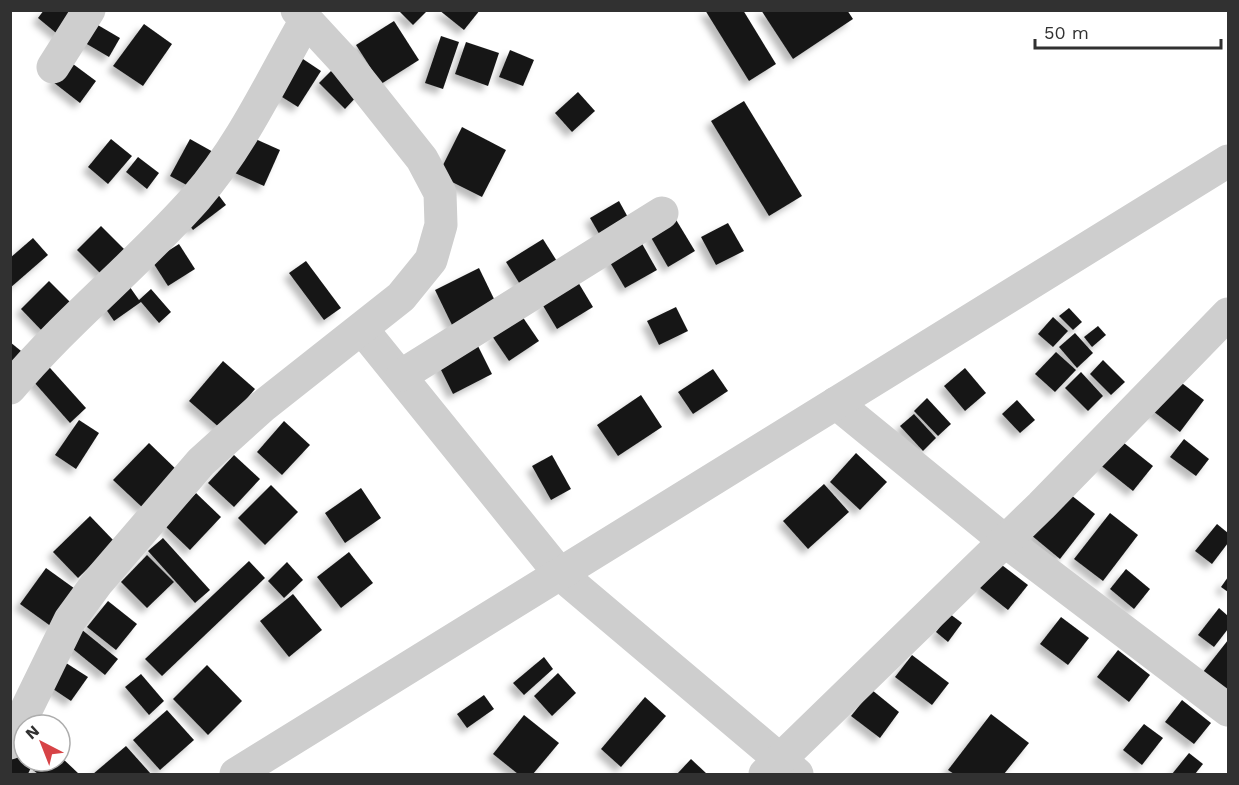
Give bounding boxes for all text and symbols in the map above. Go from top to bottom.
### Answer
scale bar [1035,12,1221,50]
text: 50 m [1044,22,1089,43]
north arrow [12,713,72,773]
text: N [22,721,43,743]

